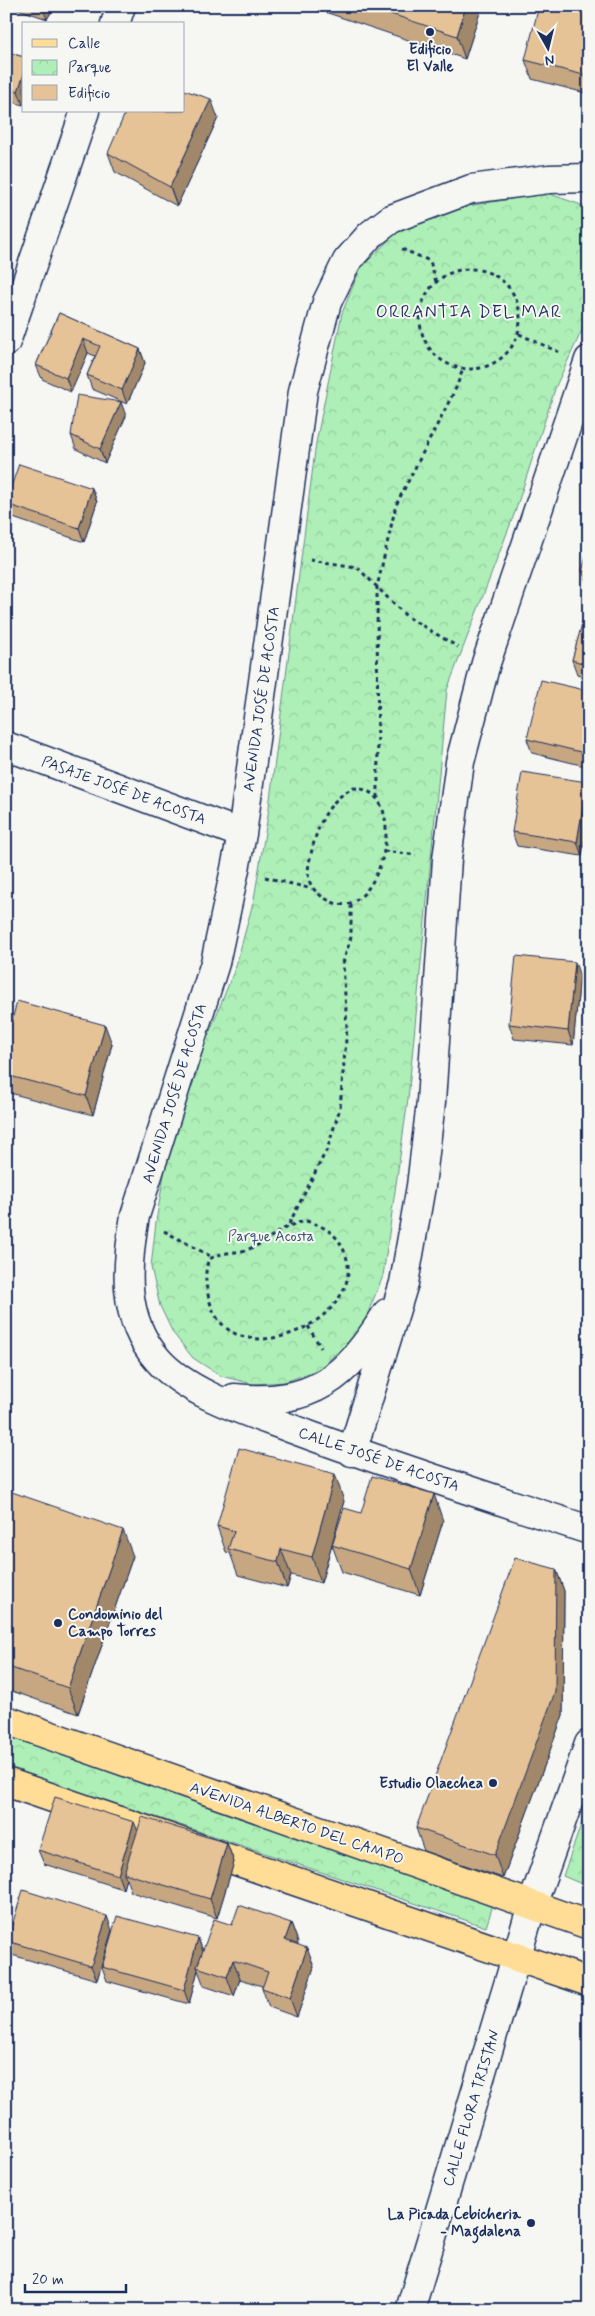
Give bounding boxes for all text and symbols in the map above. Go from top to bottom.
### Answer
legend [22,22,185,112]
north arrow [522,22,572,72]
marker: Edificio El Valle [424,26,436,38]
text: Calle [68,34,100,54]
place label: Edificio El Valle [406,39,454,77]
text: N [544,50,556,69]
text: Parque [68,58,111,78]
text: Edificio [68,84,110,104]
district label: ORRANTIA DEL MAR [376,300,562,324]
street label: AVENIDA JOSÉ DE ACOSTA [238,605,285,793]
street label: PASAJE JOSÉ DE ACOSTA [39,751,209,830]
street label: AVENIDA JOSÉ DE ACOSTA [137,1001,212,1186]
park label: Parque Acosta [228,1227,315,1247]
street label: CALLE JOSÉ DE ACOSTA [296,1422,462,1497]
place label: Condominio del Campo Torres [68,1605,163,1642]
marker: Condominio del Campo Torres [52,1617,64,1629]
place label: Estudio Olaechea [379,1774,483,1794]
marker: Estudio Olaechea [487,1777,499,1789]
street label: AVENIDA ALBERTO DEL CAMPO [187,1778,406,1870]
street label: CALLE FLORA TRISTAN [439,2028,505,2189]
place label: La Picada Cebicheria - Magdalena [387,2205,522,2244]
marker: La Picada Cebicheria - Magdalena [525,2217,537,2229]
scale bar [25,2261,126,2293]
text: 20 m [32,2270,64,2290]

